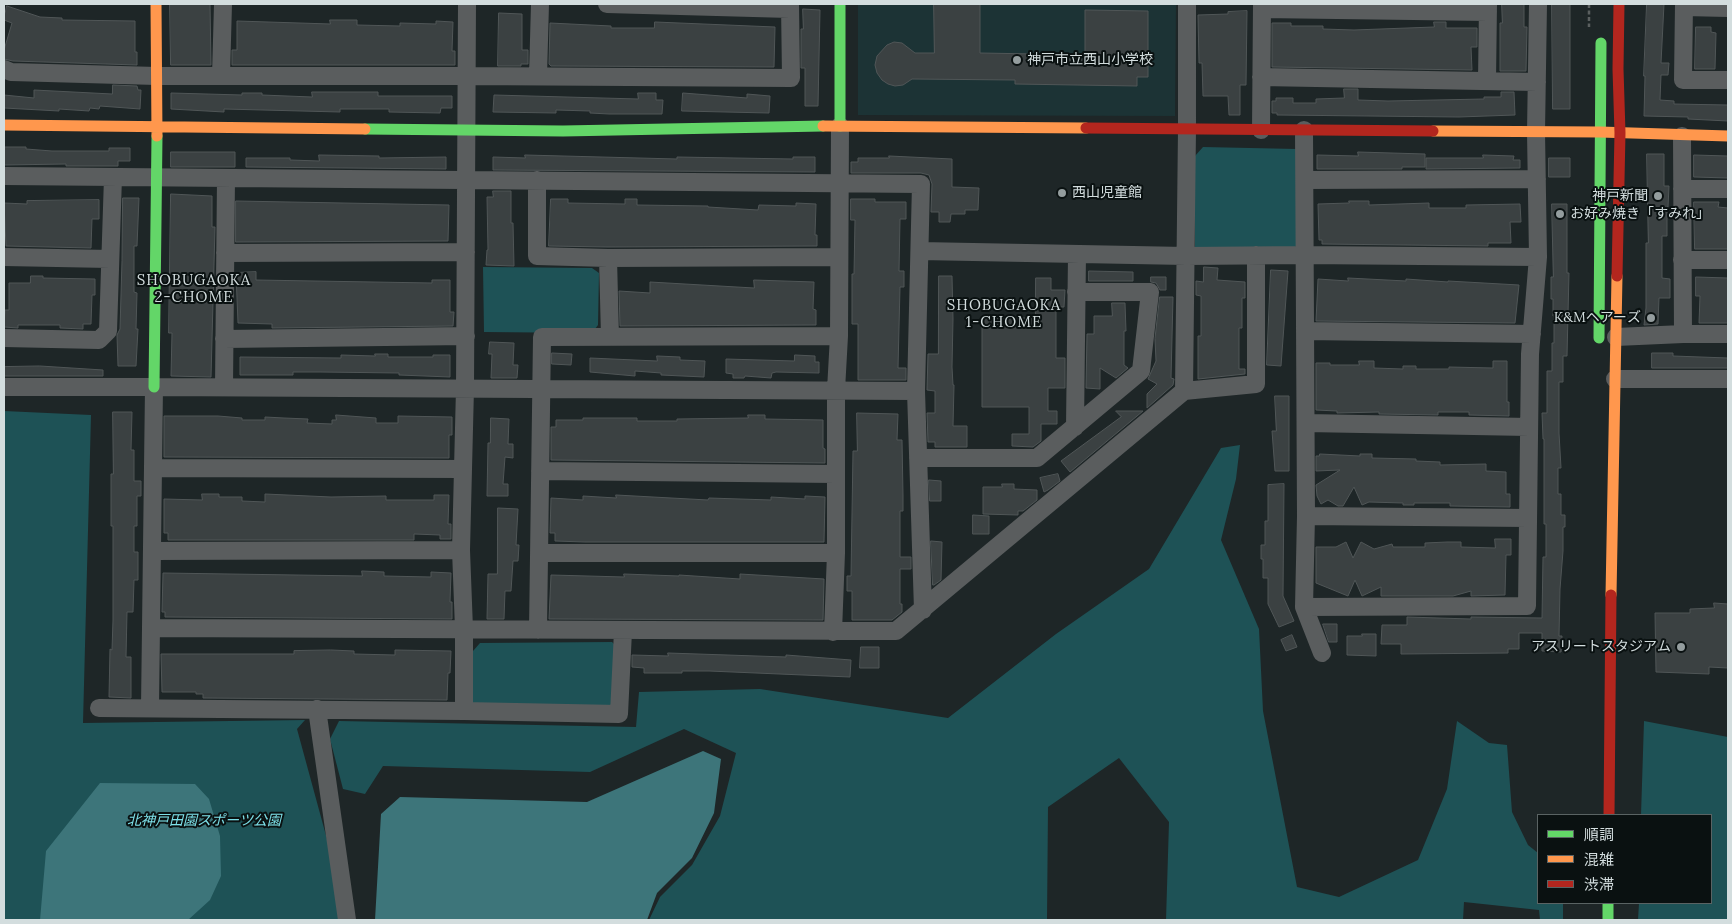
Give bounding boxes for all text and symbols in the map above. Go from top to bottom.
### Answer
place label: 神戸市立西山小学校 [1027,52,1153,68]
marker: 神戸市立西山小学校 [1011,54,1023,66]
place label: 西山児童館 [1072,185,1142,201]
marker: 西山児童館 [1056,187,1068,199]
place label: 神戸新聞 [1592,188,1648,204]
marker: 神戸新聞 [1652,190,1664,202]
place label: お好み焼き「すみれ」 [1570,206,1710,222]
marker: お好み焼き「すみれ」 [1554,208,1566,220]
district label: SHOBUGAOKA 2-CHOME [136,272,252,307]
district label: SHOBUGAOKA 1-CHOME [946,297,1062,332]
place label: K&Mヘアーズ [1554,310,1641,326]
marker: K&Mヘアーズ [1645,312,1657,324]
place label: アスリートスタジアム [1531,639,1671,655]
marker: アスリートスタジアム [1675,641,1687,653]
park label: 北神戸田園スポーツ公園 [127,813,281,829]
legend [1537,814,1712,904]
text: 順調 [1584,825,1614,844]
text: 混雑 [1584,850,1614,869]
text: 渋滞 [1584,875,1614,894]

